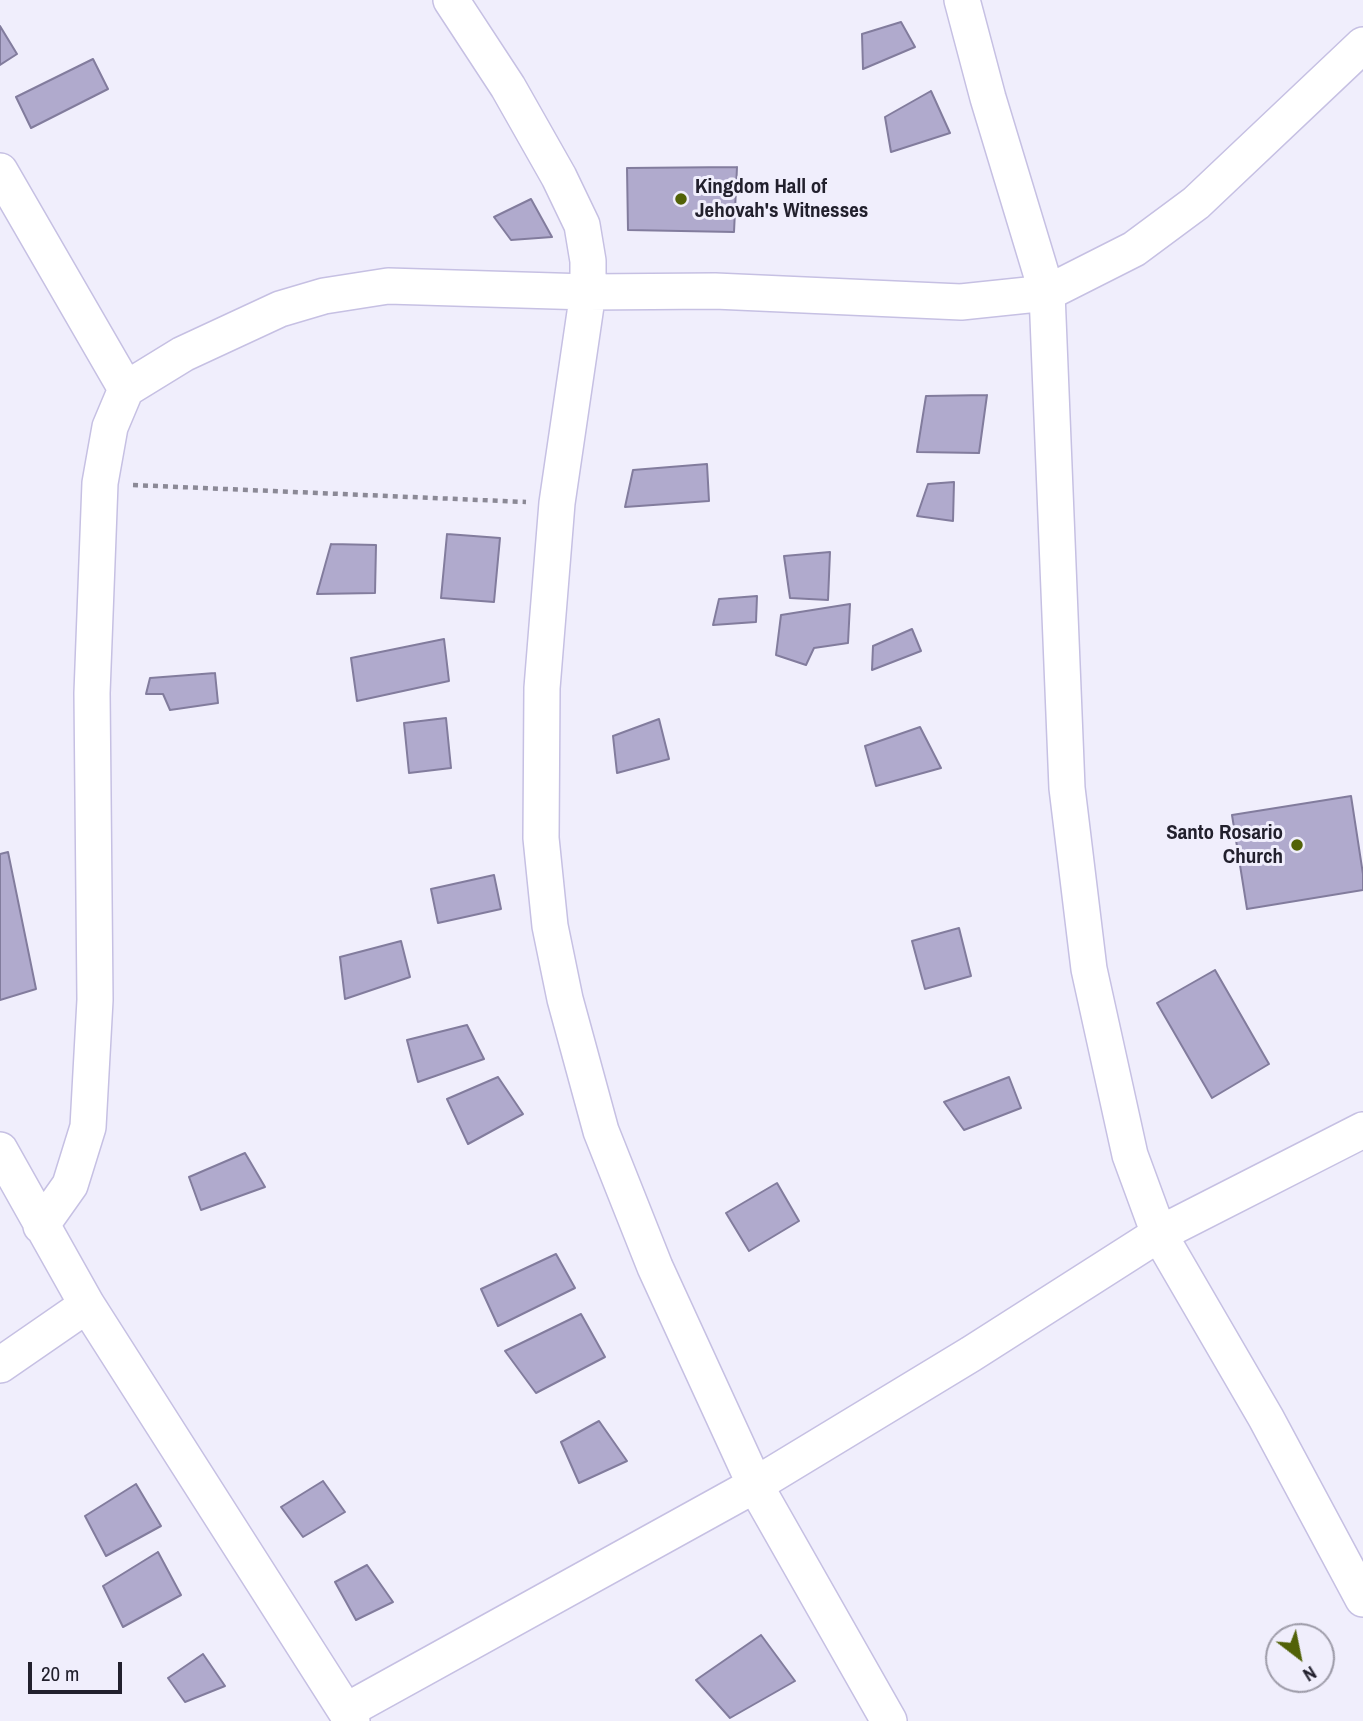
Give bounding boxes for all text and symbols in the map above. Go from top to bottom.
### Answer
place label: Kingdom Hall of Jehovah's Witnesses [695,174,868,224]
marker: Kingdom Hall of Jehovah's Witnesses [673,191,689,207]
place label: Santo Rosario Church [1166,820,1283,870]
marker: Santo Rosario Church [1289,837,1305,853]
north arrow [1265,1623,1335,1693]
scale bar [32,1648,126,1692]
text: 20 m [41,1659,79,1688]
text: N [1298,1660,1322,1688]

